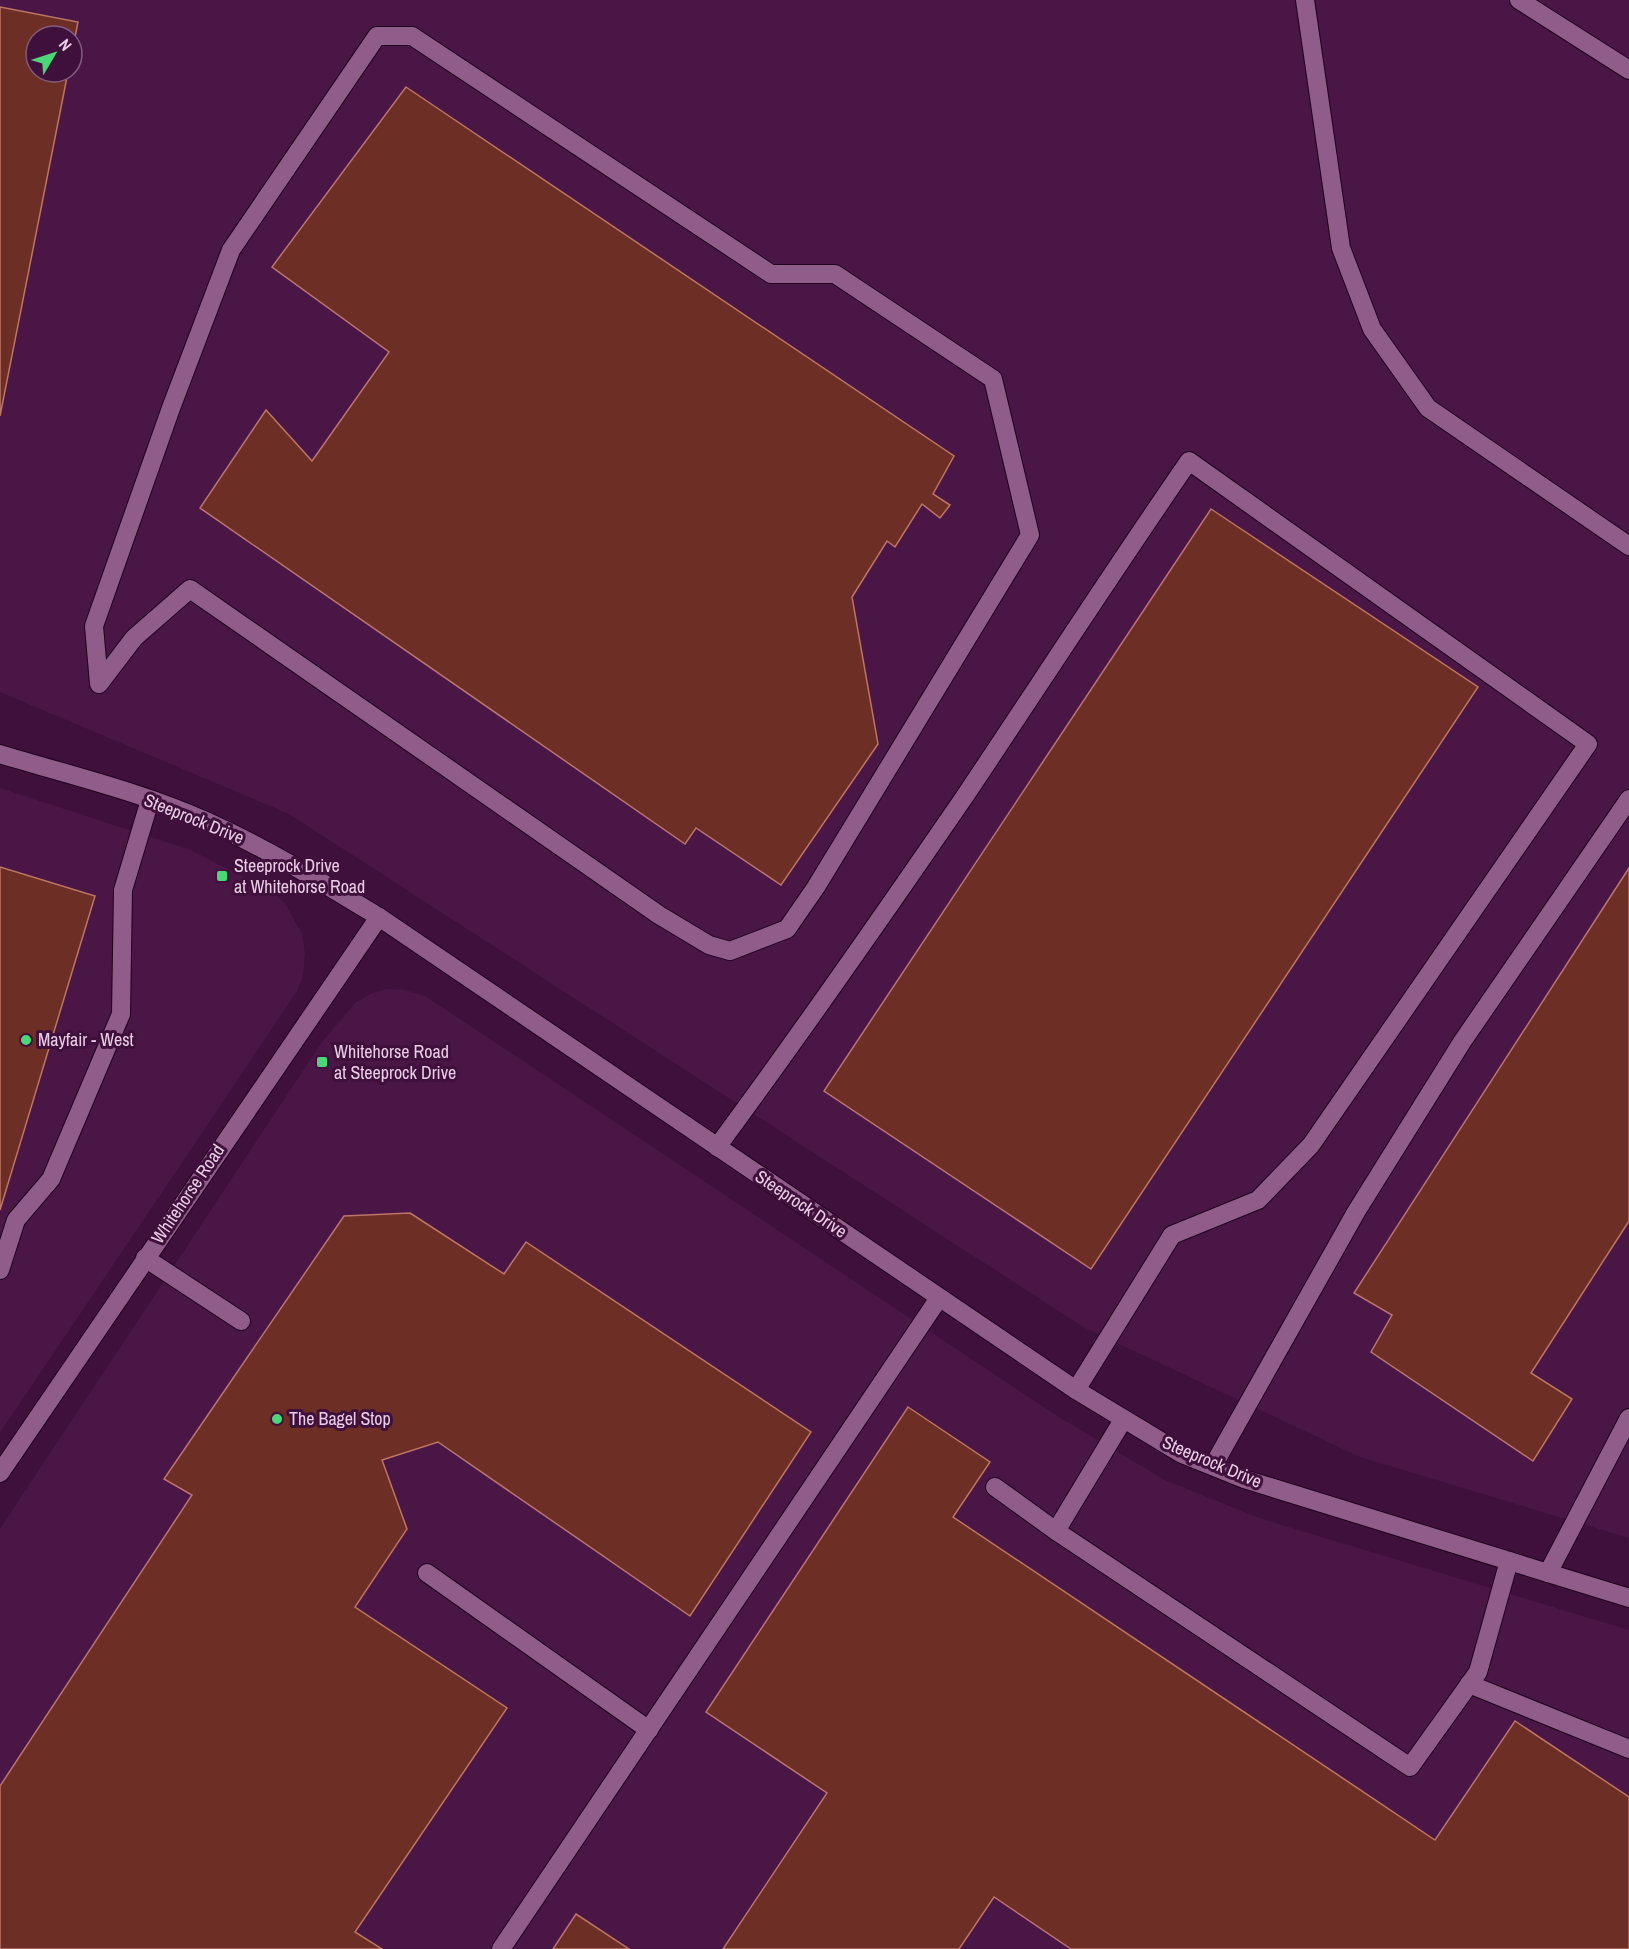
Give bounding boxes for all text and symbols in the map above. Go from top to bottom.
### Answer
north arrow [24,24,84,84]
text: N [54,34,77,55]
street label: Steeprock Drive [140,787,248,850]
place label: Steeprock Drive at Whitehorse Road [234,853,365,899]
marker: Steeprock Drive at Whitehorse Road [215,869,229,883]
place label: Mayfair - West [38,1027,134,1052]
marker: Mayfair - West [19,1033,33,1047]
place label: Whitehorse Road at Steeprock Drive [334,1039,456,1085]
marker: Whitehorse Road at Steeprock Drive [315,1055,329,1069]
street label: Whitehorse Road [145,1139,230,1248]
street label: Steeprock Drive [750,1164,852,1244]
place label: The Bagel Stop [289,1406,391,1431]
marker: The Bagel Stop [270,1412,284,1426]
street label: Steeprock Drive [1159,1429,1266,1494]

